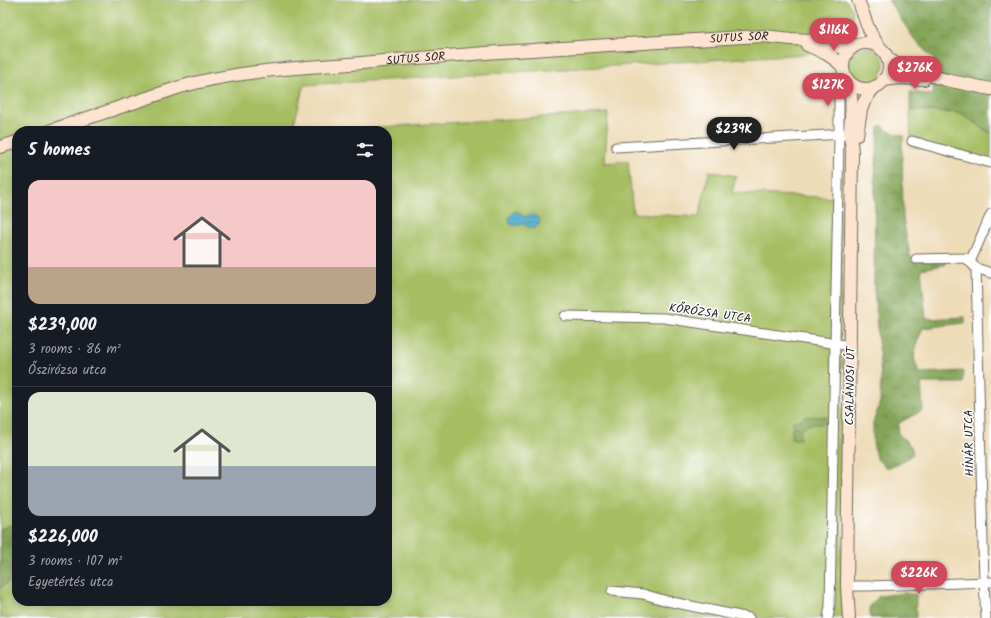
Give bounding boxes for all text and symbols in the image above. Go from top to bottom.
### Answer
pin: $116K [806,18,862,52]
text: $116K [819,20,849,41]
street label: SUTUS SOR [709,27,769,49]
street label: SUTUS SOR [385,47,446,71]
pin: $276K [887,56,943,90]
text: $276K [897,58,933,79]
pin: $127K [800,73,856,107]
text: $127K [811,75,845,96]
pin: $239K [706,117,762,151]
text: $239K [716,119,752,140]
text: 5 homes [28,137,91,164]
icon: filters [354,139,376,161]
icon: home [166,206,238,278]
street label: KŐRÓZSA UTCA [668,298,752,329]
text: $239,000 [28,312,97,339]
text: 3 rooms · 86 m² [28,339,121,360]
street label: CSALÁNOSI ÚT [840,345,861,425]
text: Őszirózsa utca [28,360,106,381]
street label: HÍNÁR UTCA [959,409,980,477]
icon: home [166,418,238,490]
text: $226,000 [28,524,98,551]
text: 3 rooms · 107 m² [28,551,122,572]
pin: $226K [891,561,947,595]
text: $226K [900,563,938,584]
text: Egyetértés utca [28,572,113,593]

